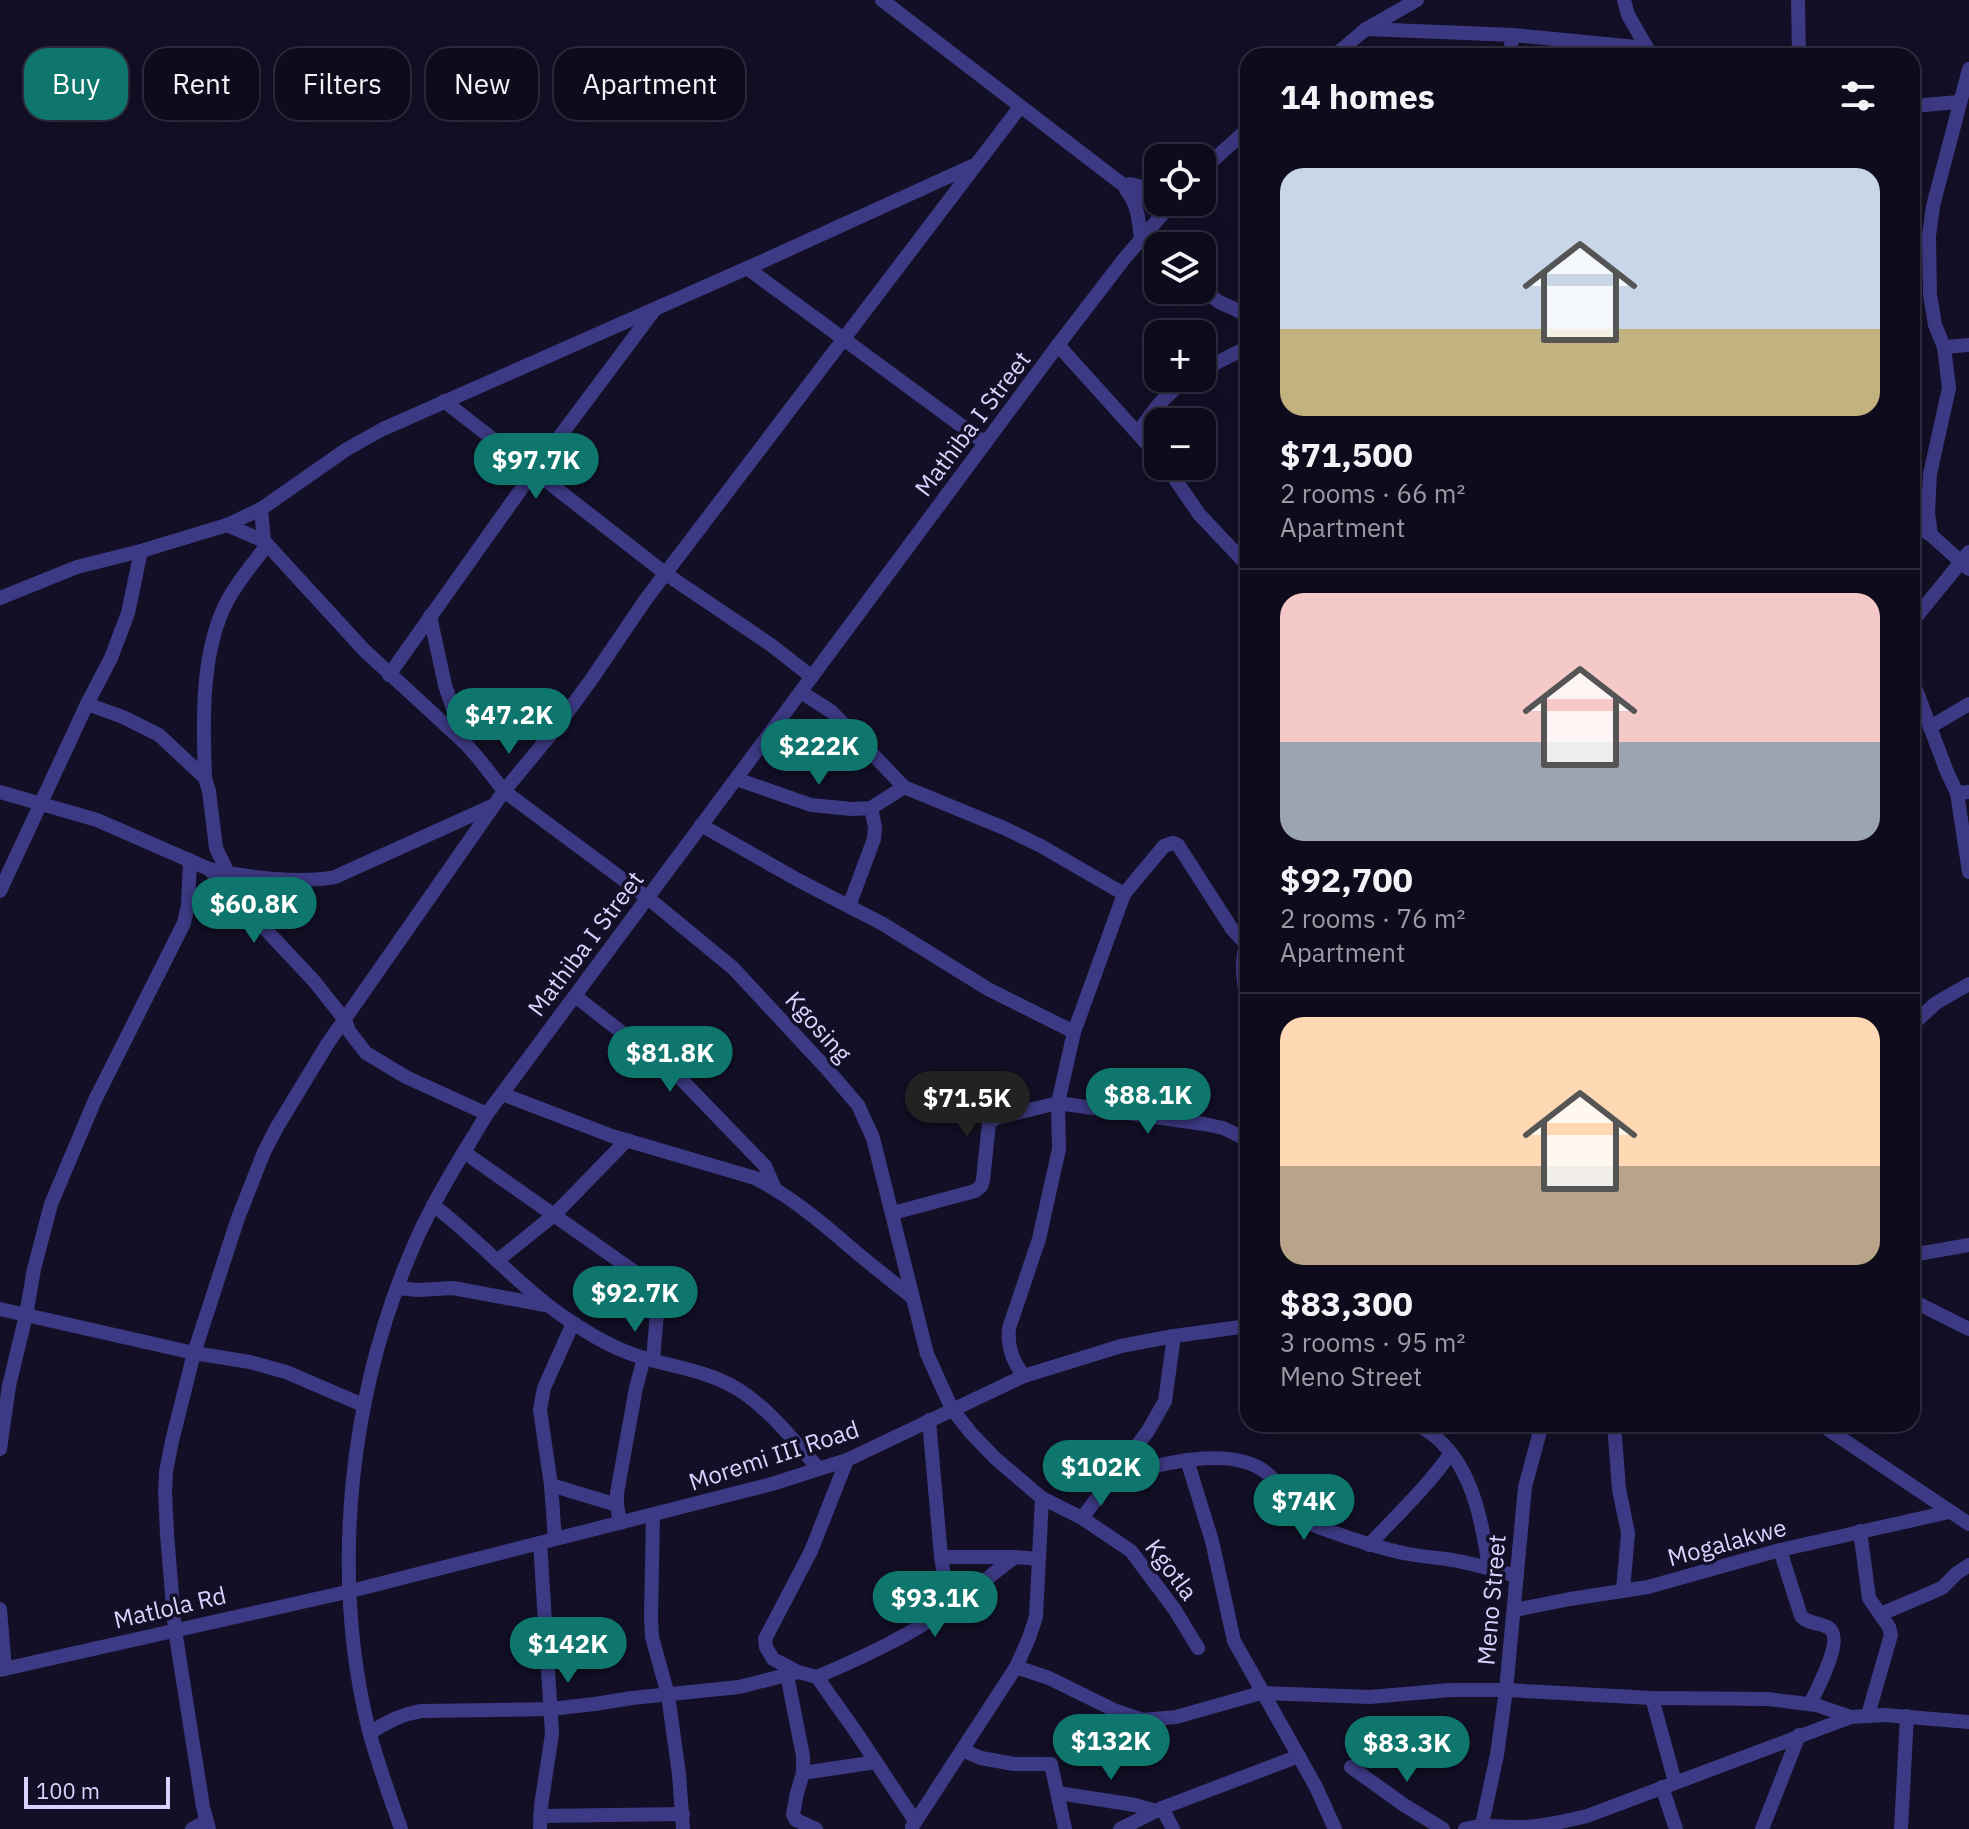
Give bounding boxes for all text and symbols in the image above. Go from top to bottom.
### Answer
chip: Buy [24,48,128,120]
chip: Rent [144,48,259,120]
chip: Filters [275,48,410,120]
chip: New [426,48,538,120]
chip: Apartment [554,48,745,120]
text: 14 homes [1280,74,1435,118]
icon: filters [1836,74,1880,118]
map controls [1144,144,1216,480]
button: locate [1144,144,1216,216]
icon: home [1508,220,1652,364]
button: layers [1144,232,1216,304]
button: + [1144,320,1216,392]
street label: Mathiba I Street [907,344,1037,502]
button: − [1144,408,1216,480]
text: $71,500 [1280,432,1413,476]
pin: $97.7K [471,433,601,501]
text: $97.7K [492,442,580,476]
text: 2 rooms · 66 m² [1280,476,1465,510]
text: Apartment [1280,510,1405,544]
icon: home [1508,645,1652,789]
pin: $47.2K [444,688,574,756]
text: $47.2K [465,697,553,731]
pin: $222K [763,719,875,787]
text: $222K [779,728,859,762]
text: $92,700 [1280,857,1413,901]
street label: Mathiba I Street [520,864,650,1022]
pin: $60.8K [189,877,319,945]
text: $60.8K [210,886,298,920]
text: 2 rooms · 76 m² [1280,901,1465,935]
text: Apartment [1280,935,1405,969]
street label: Kgosing [778,984,859,1069]
pin: $81.8K [605,1026,735,1094]
text: $81.8K [626,1035,714,1069]
pin: $88.1K [1083,1068,1213,1136]
icon: home [1508,1069,1652,1213]
pin: $71.5K [902,1071,1032,1139]
text: $88.1K [1104,1077,1192,1111]
text: $71.5K [923,1080,1011,1114]
pin: $92.7K [570,1266,700,1334]
text: $92.7K [591,1275,679,1309]
text: $83,300 [1280,1281,1413,1325]
text: 3 rooms · 95 m² [1280,1325,1465,1359]
text: Meno Street [1280,1359,1422,1393]
street label: Moremi III Road [685,1412,863,1498]
pin: $102K [1045,1440,1157,1508]
text: $102K [1061,1449,1141,1483]
pin: $74K [1257,1474,1351,1542]
text: $74K [1272,1483,1336,1517]
street label: Mogalakwe [1664,1511,1790,1573]
street label: Kgotla [1138,1532,1205,1607]
street label: Meno Street [1469,1533,1513,1667]
pin: $93.1K [870,1571,1000,1639]
street label: Matlola Rd [110,1579,229,1636]
text: $93.1K [891,1580,979,1614]
pin: $142K [512,1617,624,1685]
text: $142K [528,1626,608,1660]
pin: $132K [1055,1714,1167,1782]
pin: $83.3K [1342,1716,1472,1784]
text: $132K [1071,1723,1151,1757]
text: $83.3K [1363,1725,1451,1759]
scale bar [24,1773,170,1809]
text: 100 m [36,1776,100,1805]

